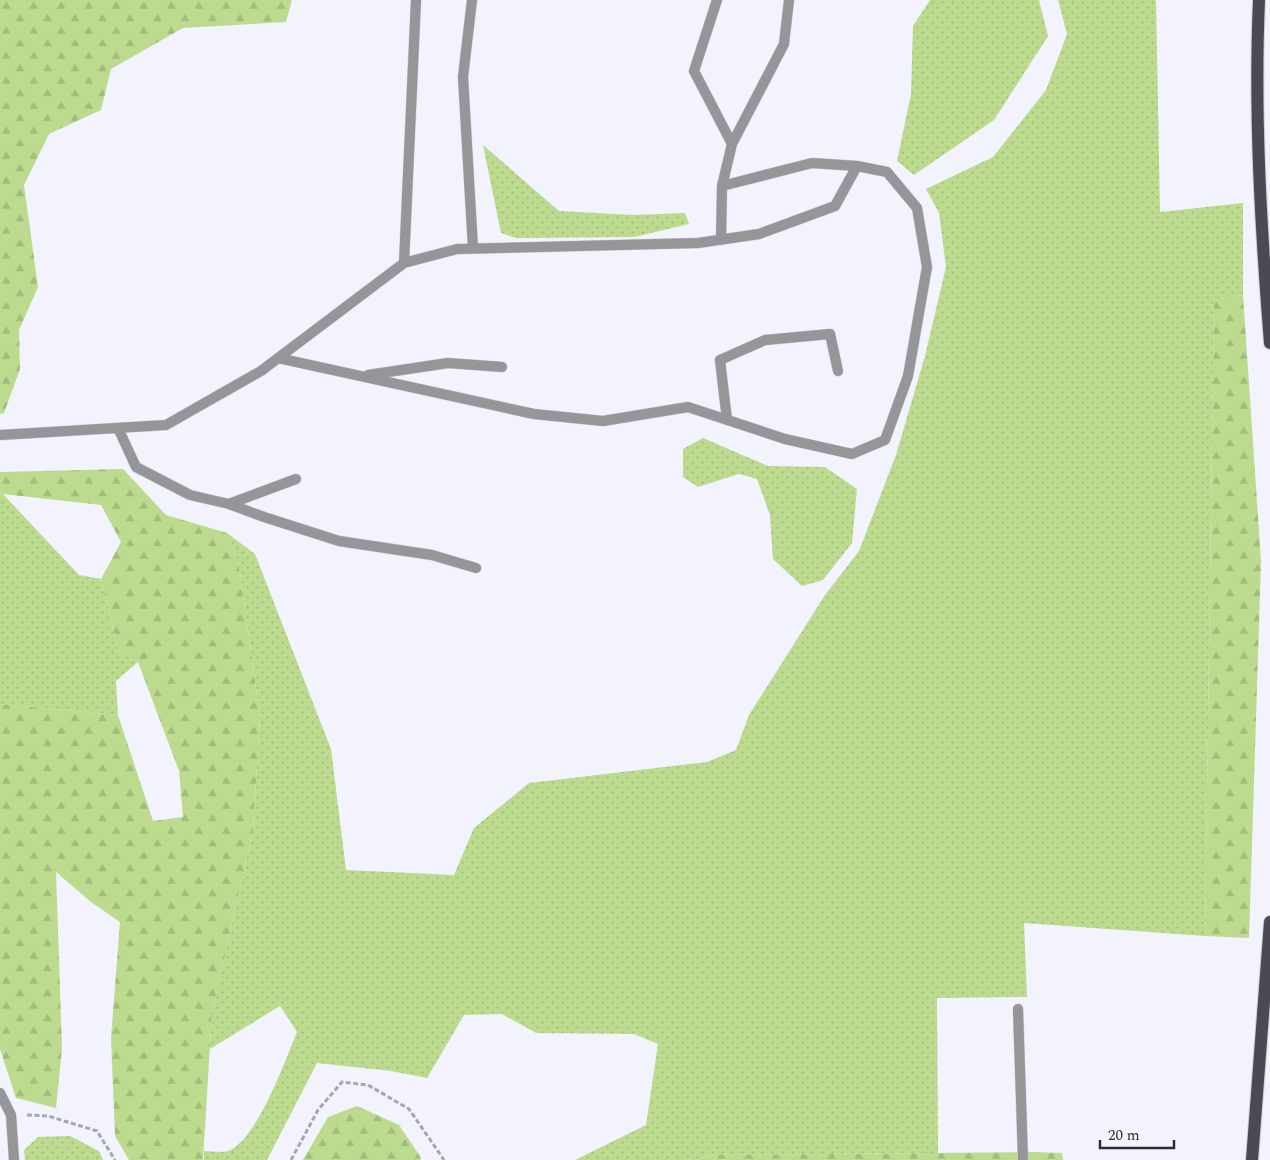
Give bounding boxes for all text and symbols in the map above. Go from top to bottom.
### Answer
scale bar [1100,1118,1174,1150]
text: 20 m [1108,1124,1140,1147]

